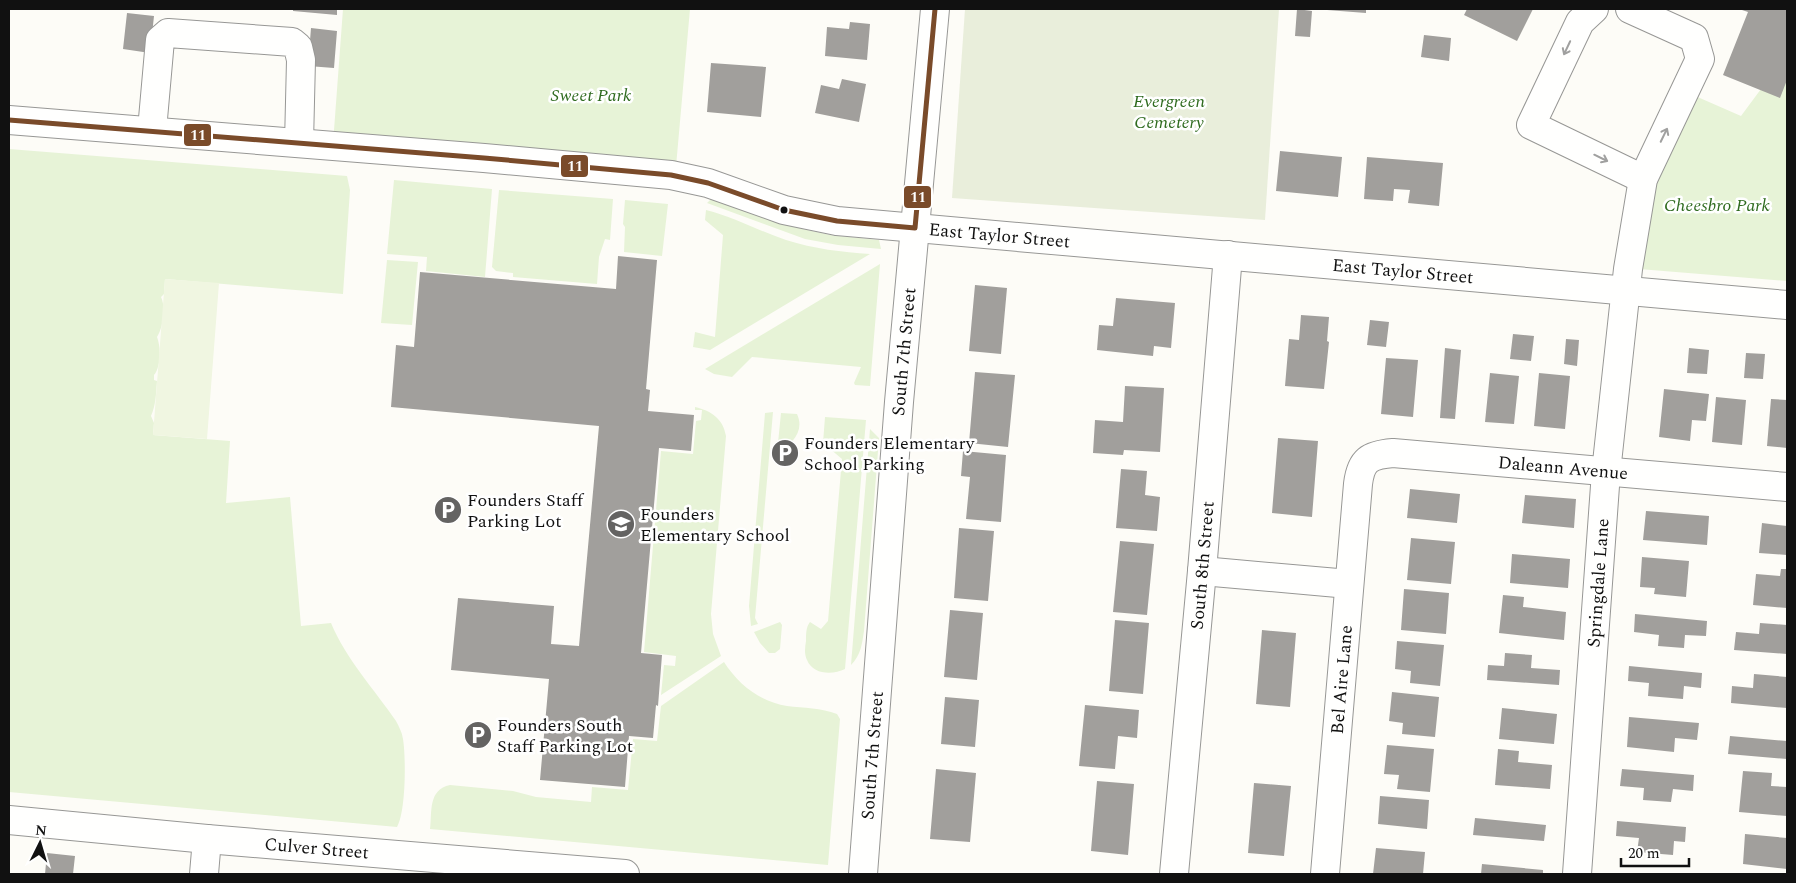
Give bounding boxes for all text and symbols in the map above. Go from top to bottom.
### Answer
one-way arrow [1562,40,1571,55]
park label: Sweet Park [551,82,632,109]
park label: Evergreen Cemetery [1133,88,1205,136]
line badge: 11 [183,123,212,147]
text: 11 [190,125,206,146]
one-way arrow [1659,127,1669,142]
line badge: 11 [560,154,589,178]
one-way arrow [1593,154,1608,164]
text: 11 [567,156,583,177]
line badge: 11 [903,185,932,209]
text: 11 [910,187,926,208]
park label: Cheesbro Park [1664,192,1771,219]
unlabelled marker [779,205,789,215]
street label: East Taylor Street [928,216,1071,256]
street label: East Taylor Street [1331,252,1475,291]
street label: South 7th Street [885,286,923,417]
place label: Founders Elementary School Parking [804,430,976,478]
parking icon: Founders Elementary School Parking [770,438,800,468]
street label: Daleann Avenue [1497,449,1629,487]
place label: Founders Staff Parking Lot [467,487,585,535]
parking icon: Founders Staff Parking Lot [433,495,463,525]
street label: South 8th Street [1184,500,1222,631]
place label: Founders Elementary School [640,501,790,549]
school or university icon: Founders Elementary School [606,509,636,539]
street label: Springdale Lane [1580,517,1617,648]
street label: Bel Aire Lane [1324,624,1360,735]
street label: South 7th Street [854,690,891,821]
place label: Founders South Staff Parking Lot [497,712,633,760]
parking icon: Founders South Staff Parking Lot [463,720,493,750]
north arrow [15,818,65,868]
text: N [34,820,48,842]
street label: Culver Street [263,831,370,867]
scale bar [1621,836,1688,868]
text: 20 m [1628,842,1660,865]

